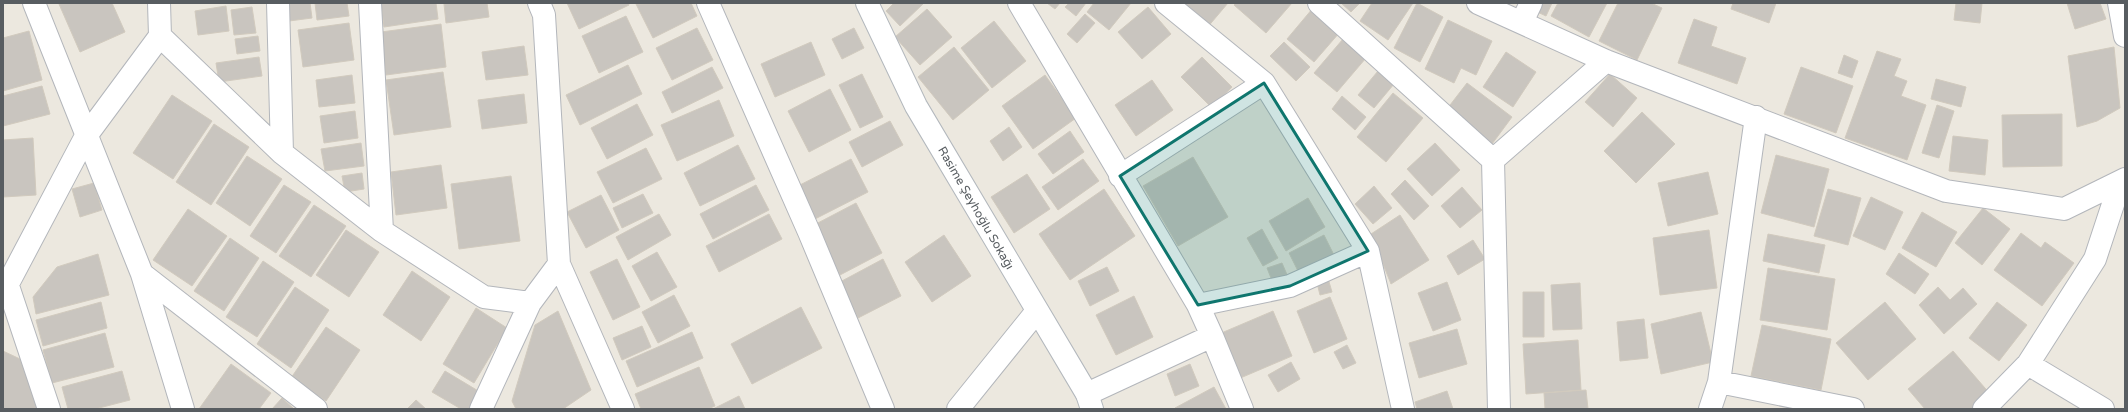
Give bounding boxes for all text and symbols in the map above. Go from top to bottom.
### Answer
street label: Rasime Şeyhoğlu Sokağı [935,144,1017,272]

